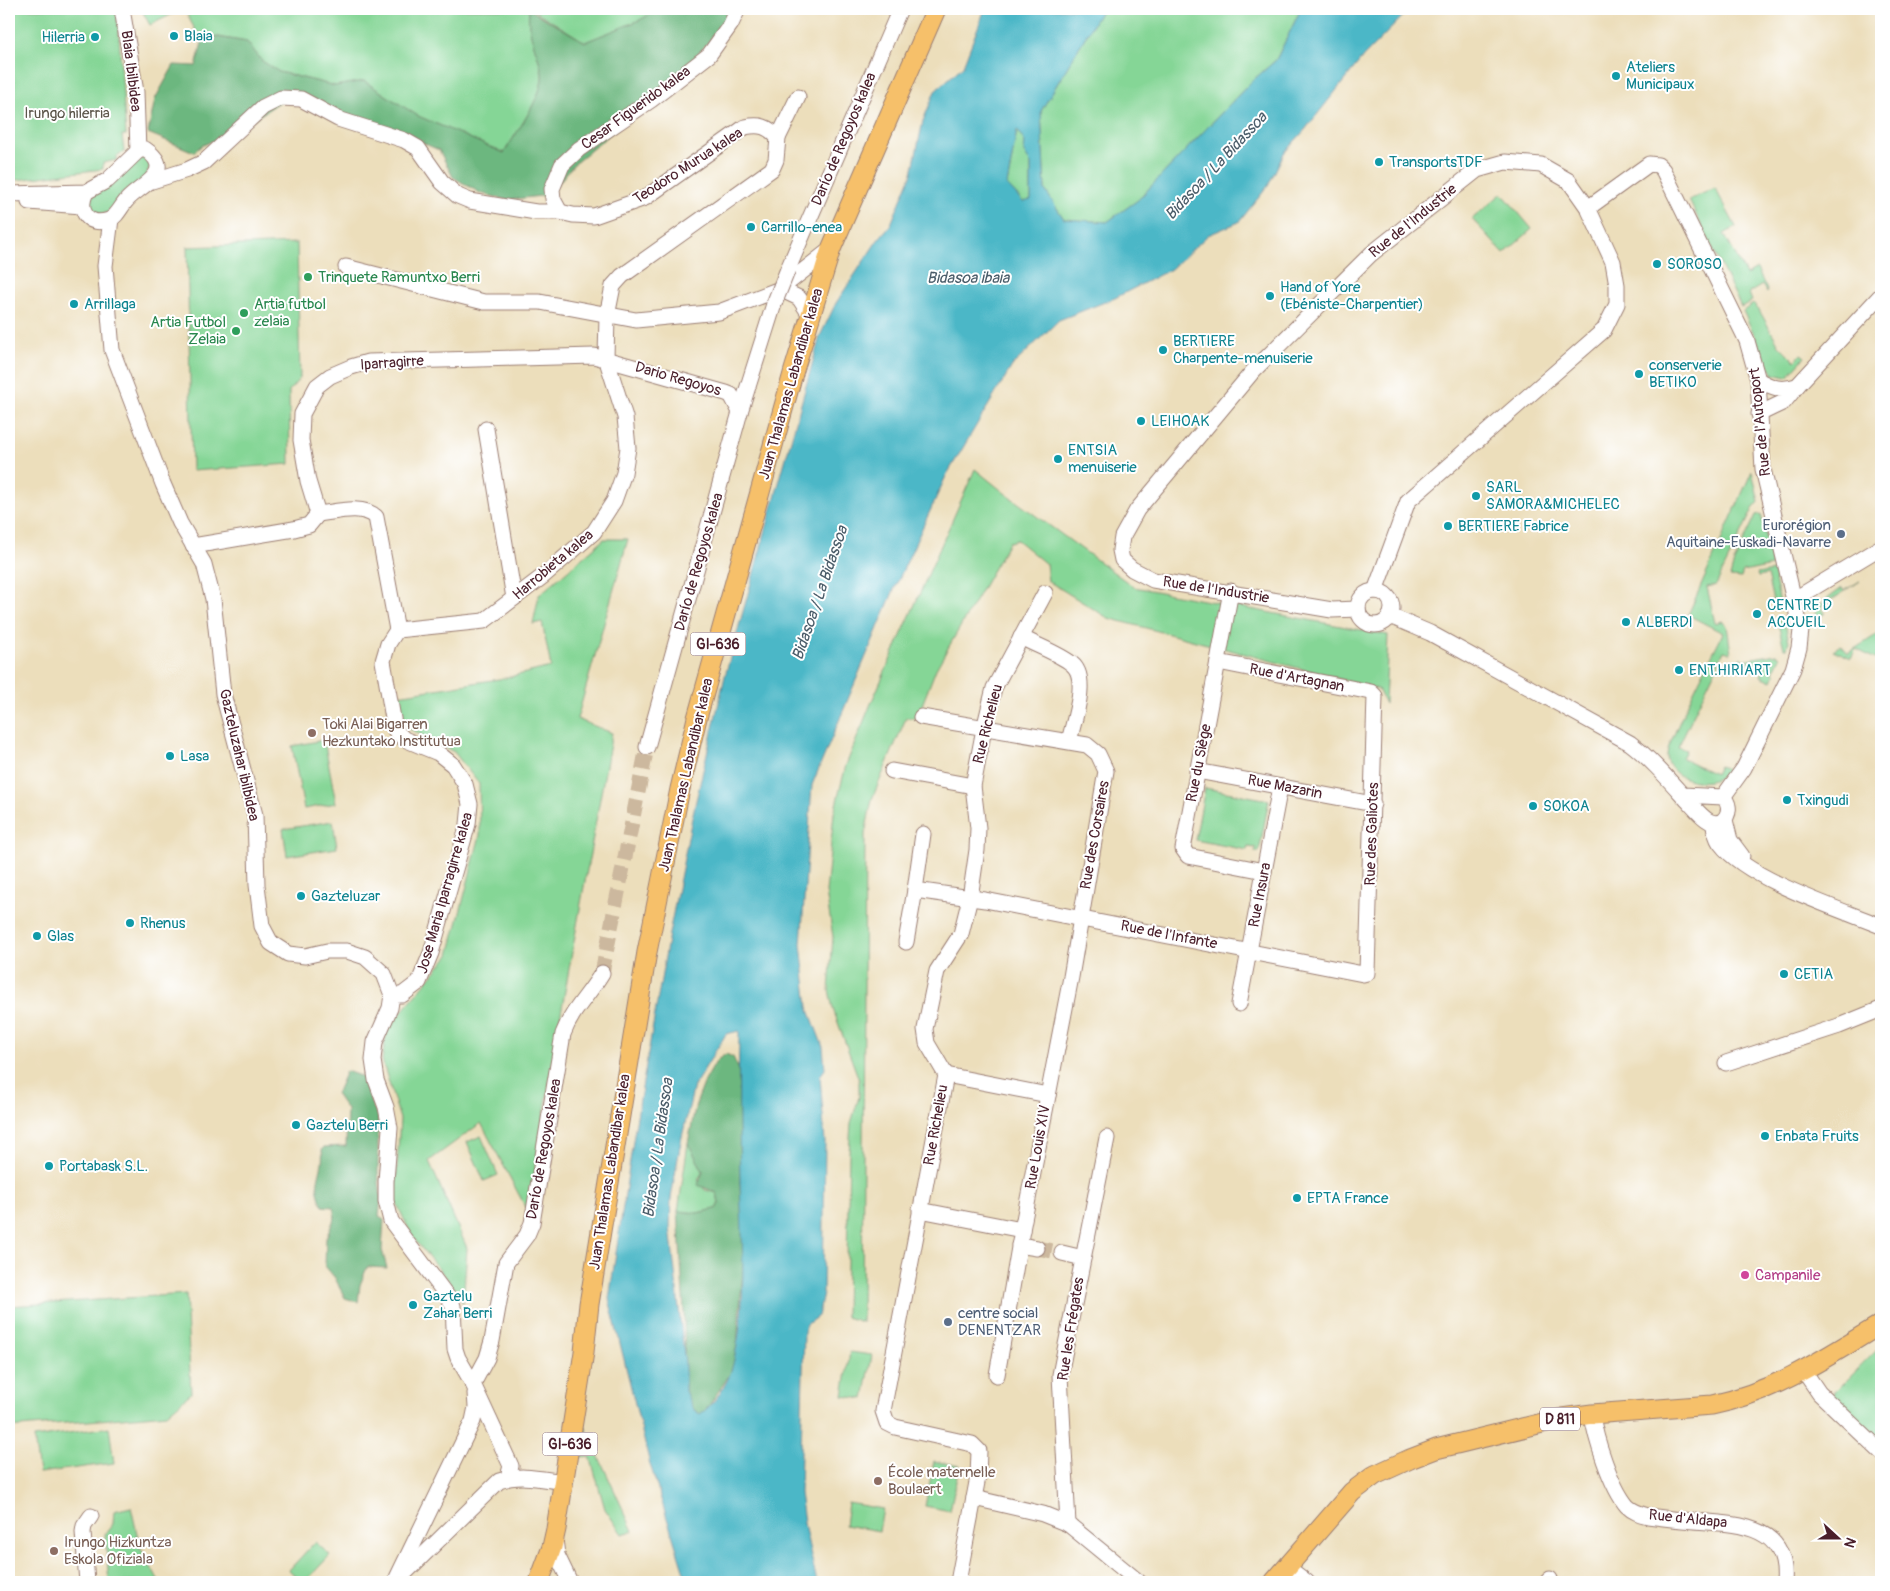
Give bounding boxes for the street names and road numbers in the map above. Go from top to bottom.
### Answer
street label: Blaia Ibilbidea [117,29,145,113]
street label: Cesar Figuerido kalea [578,62,694,154]
street label: Darío de Regoyos kalea [807,70,881,208]
street label: Teodoro Murua kalea [630,123,746,209]
street label: Rue de l'Industrie [1365,179,1461,262]
street label: Juan Thalamas Labandibar kalea [755,286,827,482]
street label: Iparragirre [359,351,425,375]
street label: Dario Regoyos [633,358,723,400]
street label: Rue de l'Autoport [1745,366,1775,477]
street label: Darío de Regoyos kalea [670,491,728,633]
street label: Harrobieta kalea [509,526,597,604]
street label: Rue de l'Industrie [1161,572,1271,608]
road number: GI-636 [690,633,746,656]
street label: Rue d'Artagnan [1248,659,1346,697]
street label: Juan Thalamas Labandibar kalea [654,676,718,874]
street label: Rue Richelieu [969,682,1007,766]
street label: Gazteluzahar ibilbidea [215,687,263,823]
street label: Rue du Siège [1182,722,1216,804]
street label: Rue Mazarin [1246,770,1324,804]
street label: Rue des Corsaires [1076,779,1114,891]
street label: Rue des Galiotes [1361,782,1383,886]
street label: Jose Maria Iparragirre kalea [413,810,477,976]
street label: Rue Insura [1244,861,1276,929]
street label: Rue de l'Infante [1119,916,1220,954]
street label: Juan Thalamas Labandibar kalea [585,1073,635,1271]
street label: Darío de Regoyos kalea [522,1077,566,1221]
street label: Rue Richelieu [920,1083,952,1167]
street label: Rue Louis XIV [1021,1103,1055,1191]
street label: Rue les Frégates [1053,1276,1089,1382]
road number: D 811 [1540,1408,1580,1430]
road number: GI-636 [542,1432,598,1456]
street label: Rue d'Aldapa [1648,1505,1728,1533]

